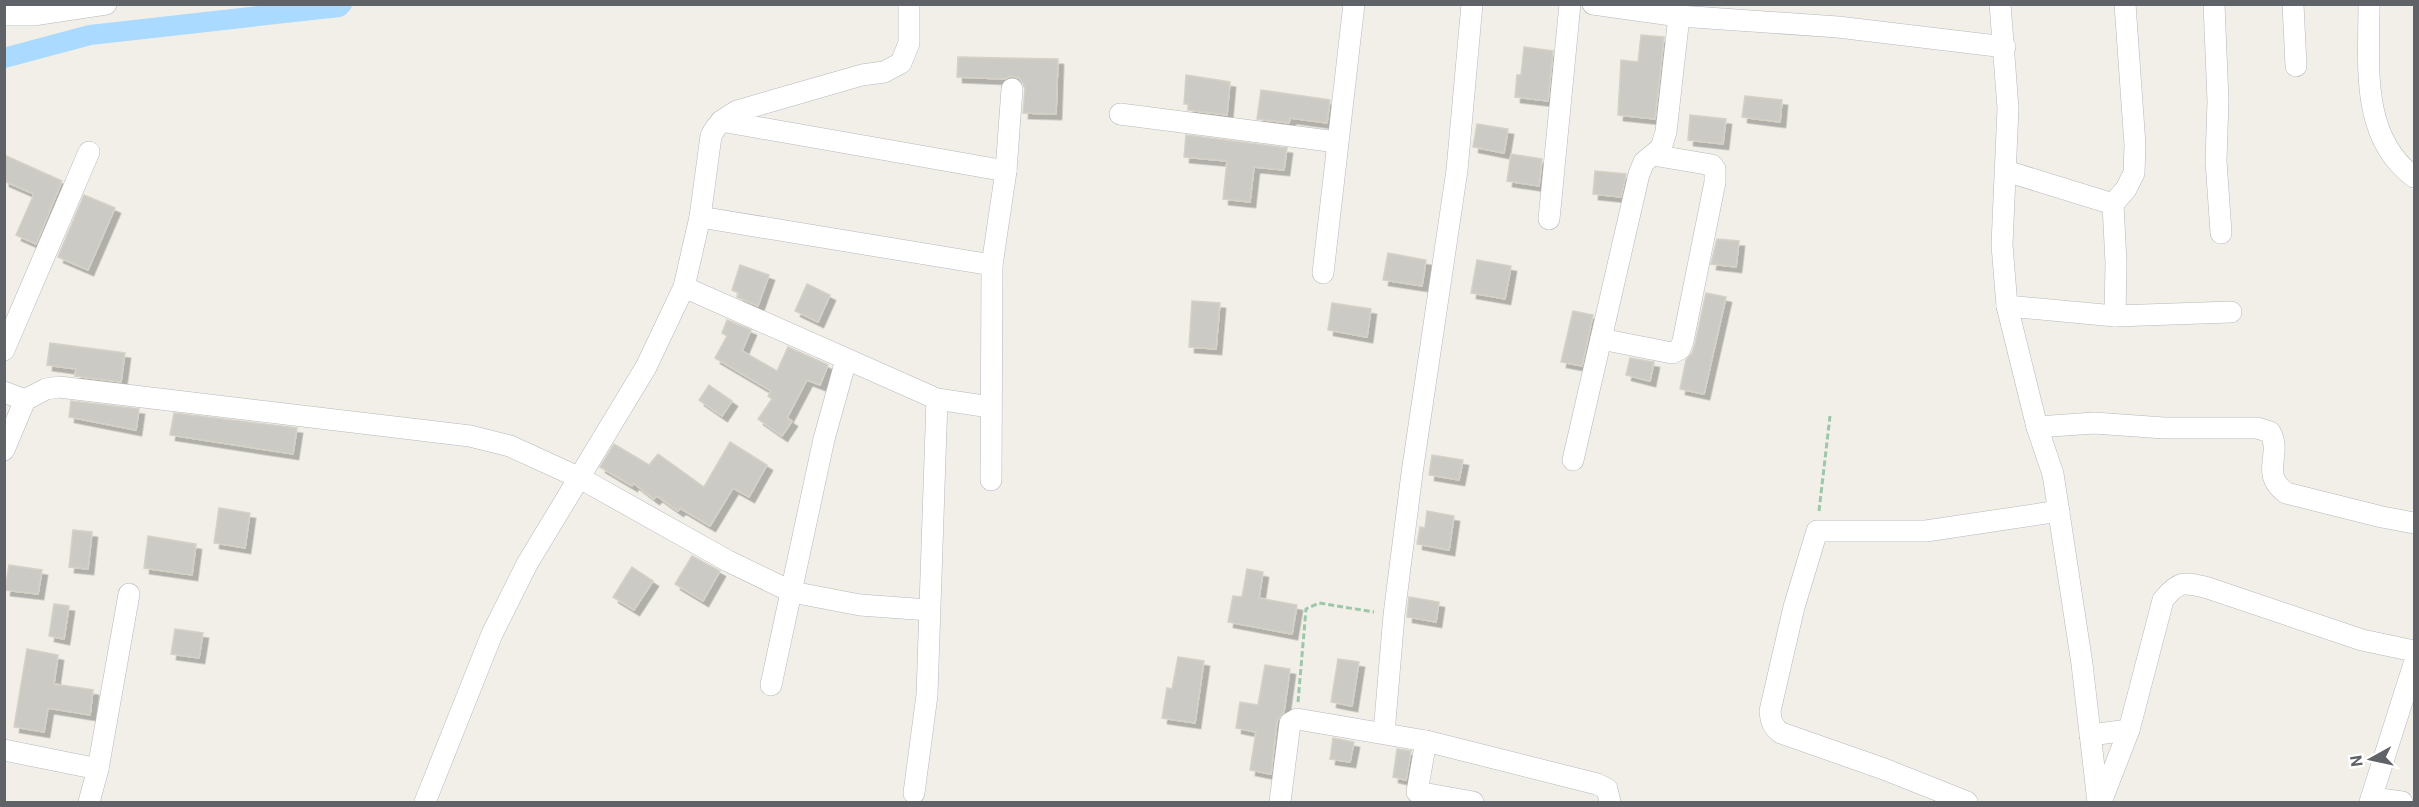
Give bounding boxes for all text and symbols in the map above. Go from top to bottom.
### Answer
north arrow [2341,729,2401,789]
text: N [2346,754,2367,768]

